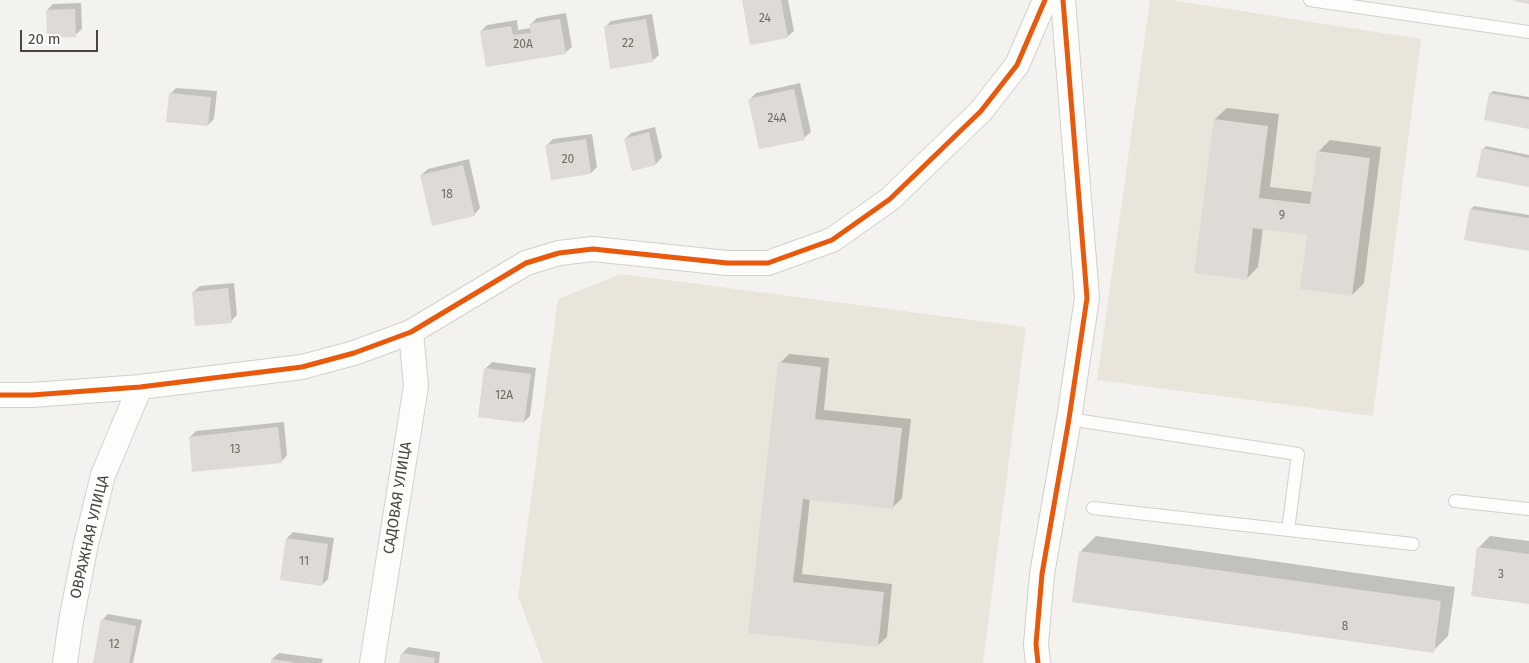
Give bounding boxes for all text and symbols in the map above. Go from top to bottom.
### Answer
house number: 24 [759,12,771,26]
scale bar [22,20,100,52]
text: 20 m [28,30,61,48]
house number: 22 [622,37,634,51]
house number: 20А [513,38,533,52]
house number: 24А [768,112,786,126]
house number: 20 [562,153,574,167]
house number: 18 [441,188,453,202]
house number: 9 [1279,209,1285,223]
house number: 12А [495,389,513,403]
street label: САДОВАЯ УЛИЦА [380,440,416,556]
house number: 13 [229,443,241,457]
street label: ОВРАЖНАЯ УЛИЦА [67,473,113,601]
house number: 11 [299,555,309,569]
house number: 3 [1498,568,1504,582]
house number: 8 [1342,620,1348,634]
house number: 12 [108,638,120,652]

